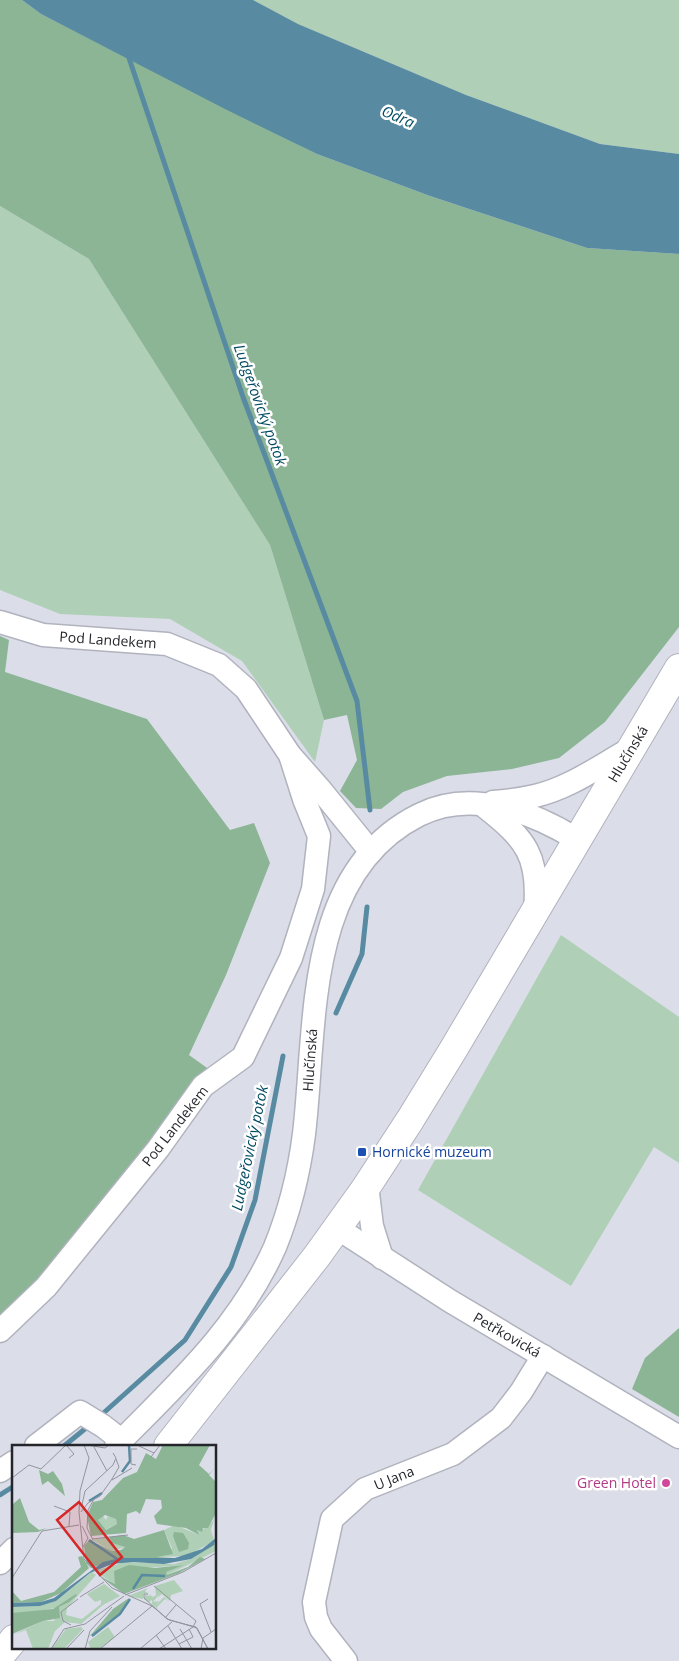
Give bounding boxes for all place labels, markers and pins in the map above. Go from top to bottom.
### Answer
place label: Hornické muzeum [372,1142,492,1161]
marker: Hornické muzeum [356,1146,368,1158]
place label: Green Hotel [577,1473,656,1492]
marker: Green Hotel [660,1477,672,1489]

